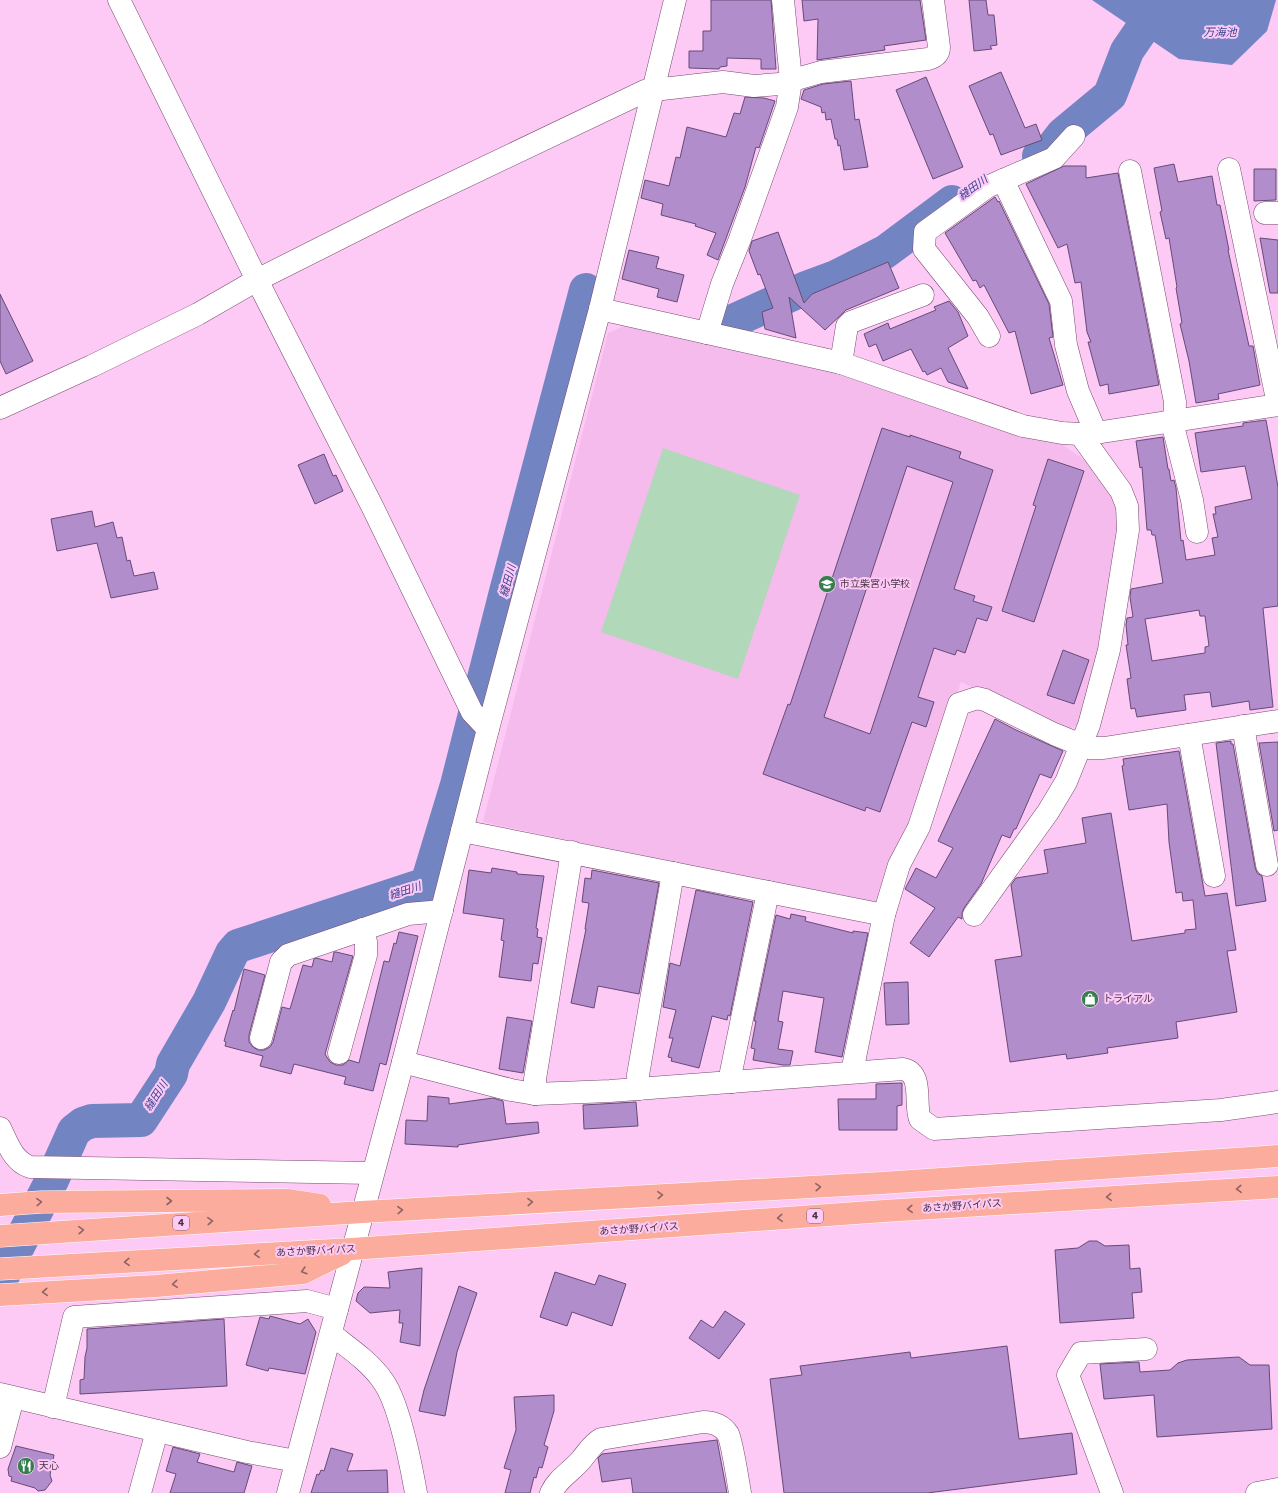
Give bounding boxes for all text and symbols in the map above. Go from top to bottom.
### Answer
water label: 万海池 [1204,26,1237,39]
water label: 縫田川 [956,172,991,203]
water label: 縫田川 [497,562,519,599]
school or university icon: 市立柴宮小学校 [817,574,837,594]
place label: 市立柴宮小学校 [840,578,910,590]
water label: 縫田川 [387,879,424,902]
shop icon: トライアル [1080,989,1100,1009]
place label: トライアル [1103,993,1153,1005]
water label: 縫田川 [142,1078,171,1113]
one-way arrow [815,1182,821,1191]
one-way arrow [1236,1185,1242,1194]
one-way arrow [657,1191,663,1200]
one-way arrow [1106,1193,1112,1202]
one-way arrow [166,1197,172,1205]
street label: あさか野バイパス [922,1197,1002,1215]
one-way arrow [36,1198,42,1206]
one-way arrow [527,1198,533,1207]
one-way arrow [397,1205,403,1214]
one-way arrow [907,1205,913,1214]
road number: 4 [807,1209,823,1223]
one-way arrow [777,1214,783,1223]
road number: 4 [173,1216,189,1230]
one-way arrow [207,1217,214,1226]
street label: あさか野バイパス [599,1220,679,1238]
one-way arrow [78,1225,84,1234]
street label: あさか野バイパス [276,1243,356,1259]
one-way arrow [254,1250,260,1259]
one-way arrow [124,1257,130,1266]
one-way arrow [301,1266,308,1275]
one-way arrow [172,1280,178,1289]
one-way arrow [42,1287,48,1296]
restaurant icon: 天心 [16,1456,36,1476]
place label: 天心 [39,1460,59,1472]

